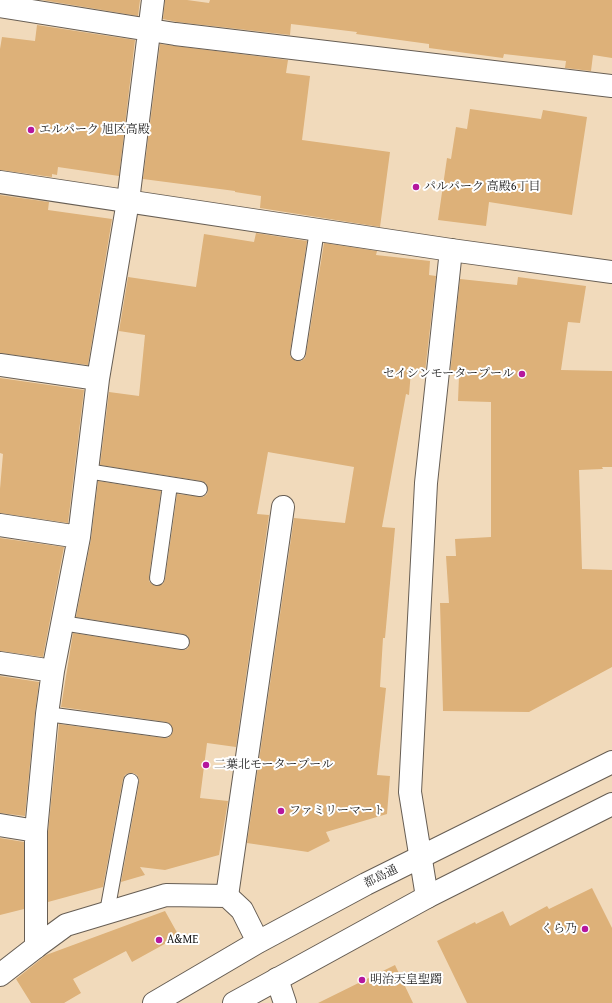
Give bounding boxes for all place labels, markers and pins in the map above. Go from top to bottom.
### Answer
place label: エルパーク 旭区高殿 [39,123,150,137]
marker: エルパーク 旭区高殿 [26,125,36,135]
place label: パルパーク 高殿6丁目 [424,180,540,194]
marker: パルパーク 高殿6丁目 [411,182,421,192]
place label: セイシンモータープール [383,367,514,381]
marker: セイシンモータープール [517,369,527,379]
place label: 二葉北モータープール [214,758,333,772]
marker: 二葉北モータープール [201,760,211,770]
place label: ファミリーマート [289,804,385,818]
marker: ファミリーマート [276,806,286,816]
place label: くら乃 [541,922,577,936]
marker: くら乃 [580,924,590,934]
place label: A&ME [167,933,198,947]
marker: A&ME [154,935,164,945]
place label: 明治天皇聖躅 [370,973,442,987]
marker: 明治天皇聖躅 [357,975,367,985]

